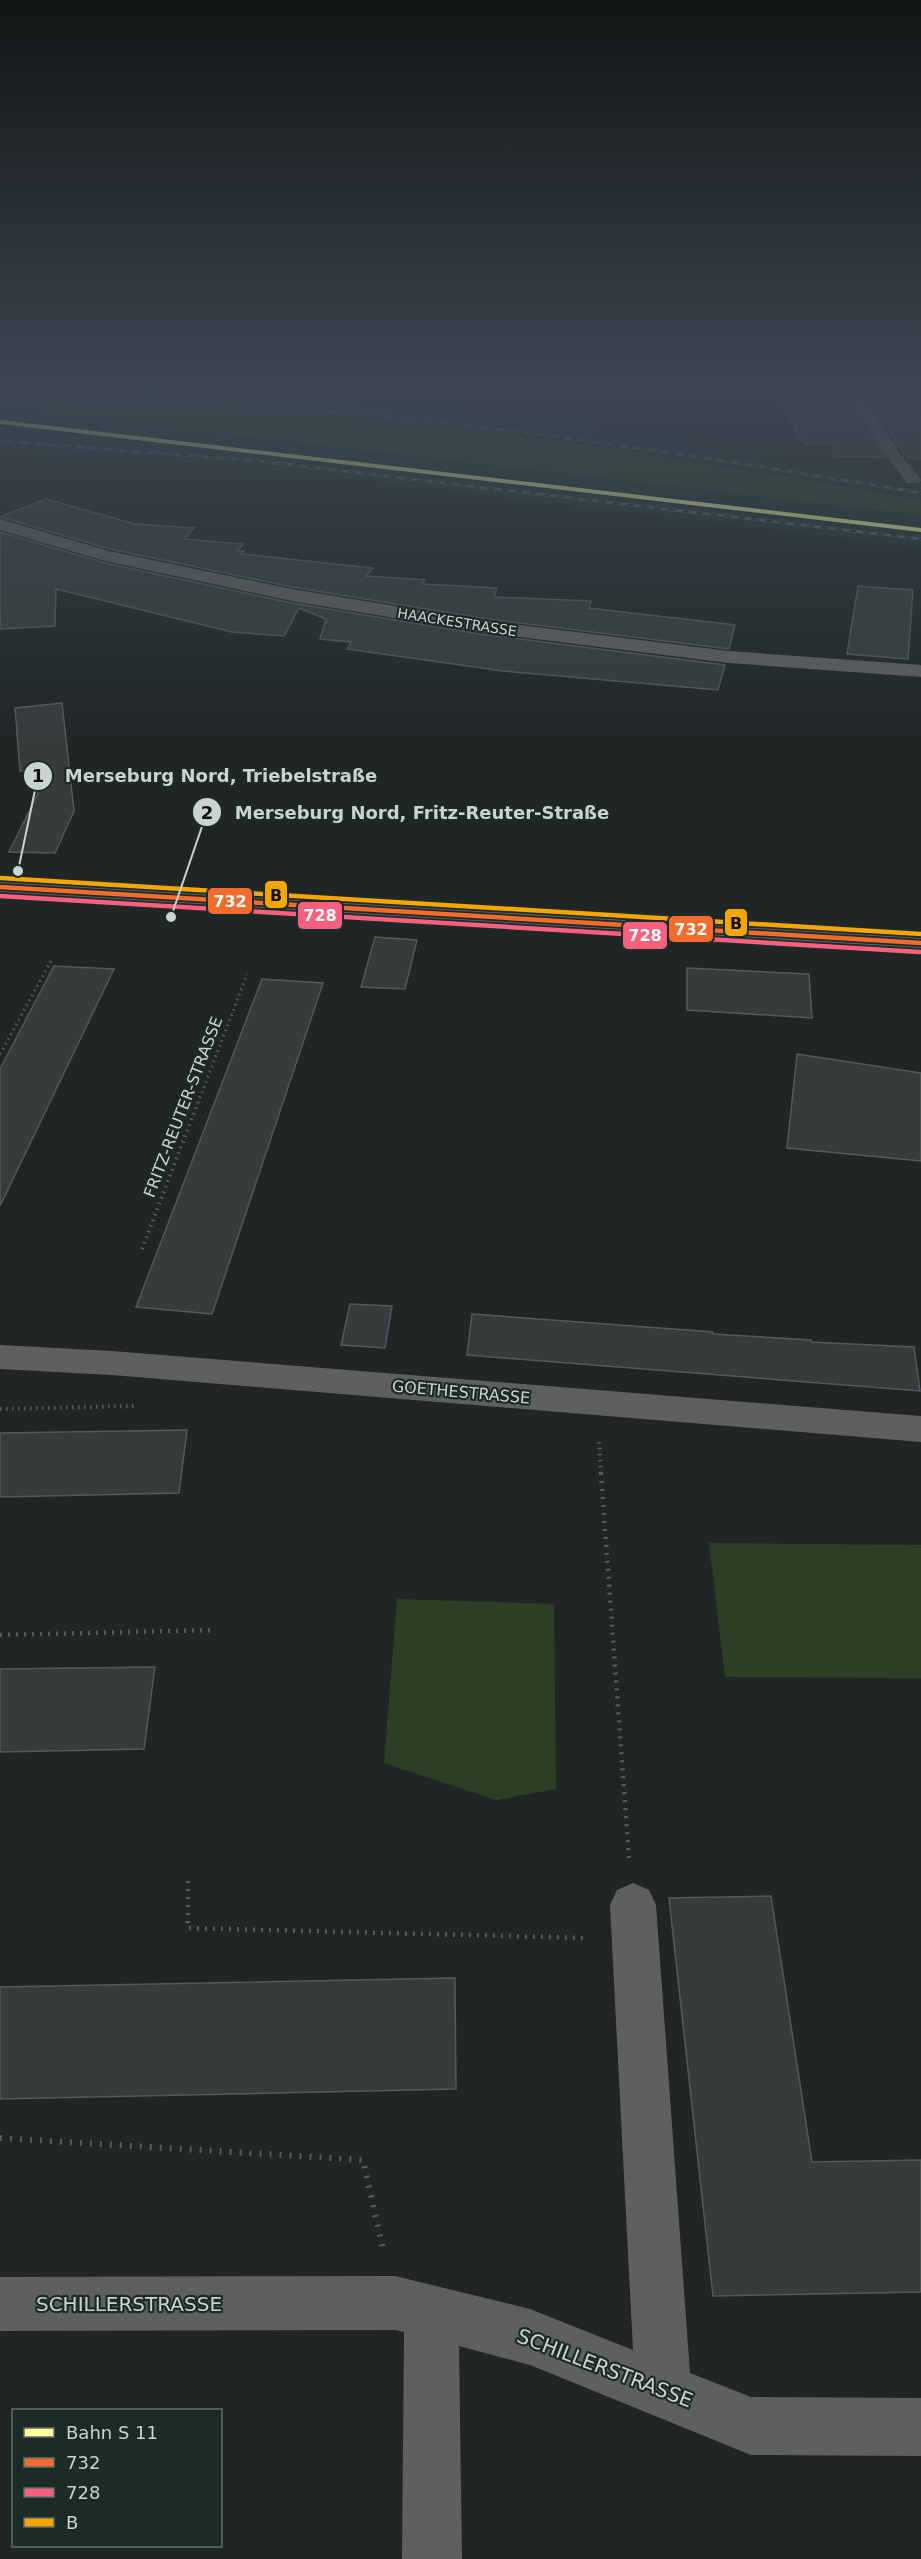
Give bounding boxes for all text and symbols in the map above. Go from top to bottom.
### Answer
street label: HAACKESTRASSE [396,605,518,639]
callout: Merseburg Nord, Triebelstraße [23,758,389,794]
text: 1 [32,765,44,786]
text: Merseburg Nord, Triebelstraße [65,765,377,786]
callout: Merseburg Nord, Fritz-Reuter-Straße [192,794,621,830]
text: 2 [201,802,213,823]
text: Merseburg Nord, Fritz-Reuter-Straße [235,802,609,823]
line badge: B [264,880,288,909]
text: B [270,886,282,905]
line badge: 732 [207,887,253,915]
text: 732 [213,892,247,911]
line badge: 728 [297,901,343,930]
text: 728 [303,906,337,925]
line badge: B [724,908,748,937]
text: B [730,914,742,933]
line badge: 732 [668,915,714,943]
text: 732 [674,920,708,939]
line badge: 728 [622,921,668,950]
text: 728 [628,926,662,945]
street label: FRITZ-REUTER-STRASSE [140,1014,226,1200]
street label: GOETHESTRASSE [391,1376,531,1408]
street label: SCHILLERSTRASSE [36,2292,222,2316]
street label: SCHILLERSTRASSE [514,2323,696,2413]
legend [12,2409,222,2547]
text: Bahn S 11 [66,2422,158,2443]
text: 732 [66,2452,100,2473]
text: 728 [66,2482,100,2503]
text: B [66,2512,78,2533]

